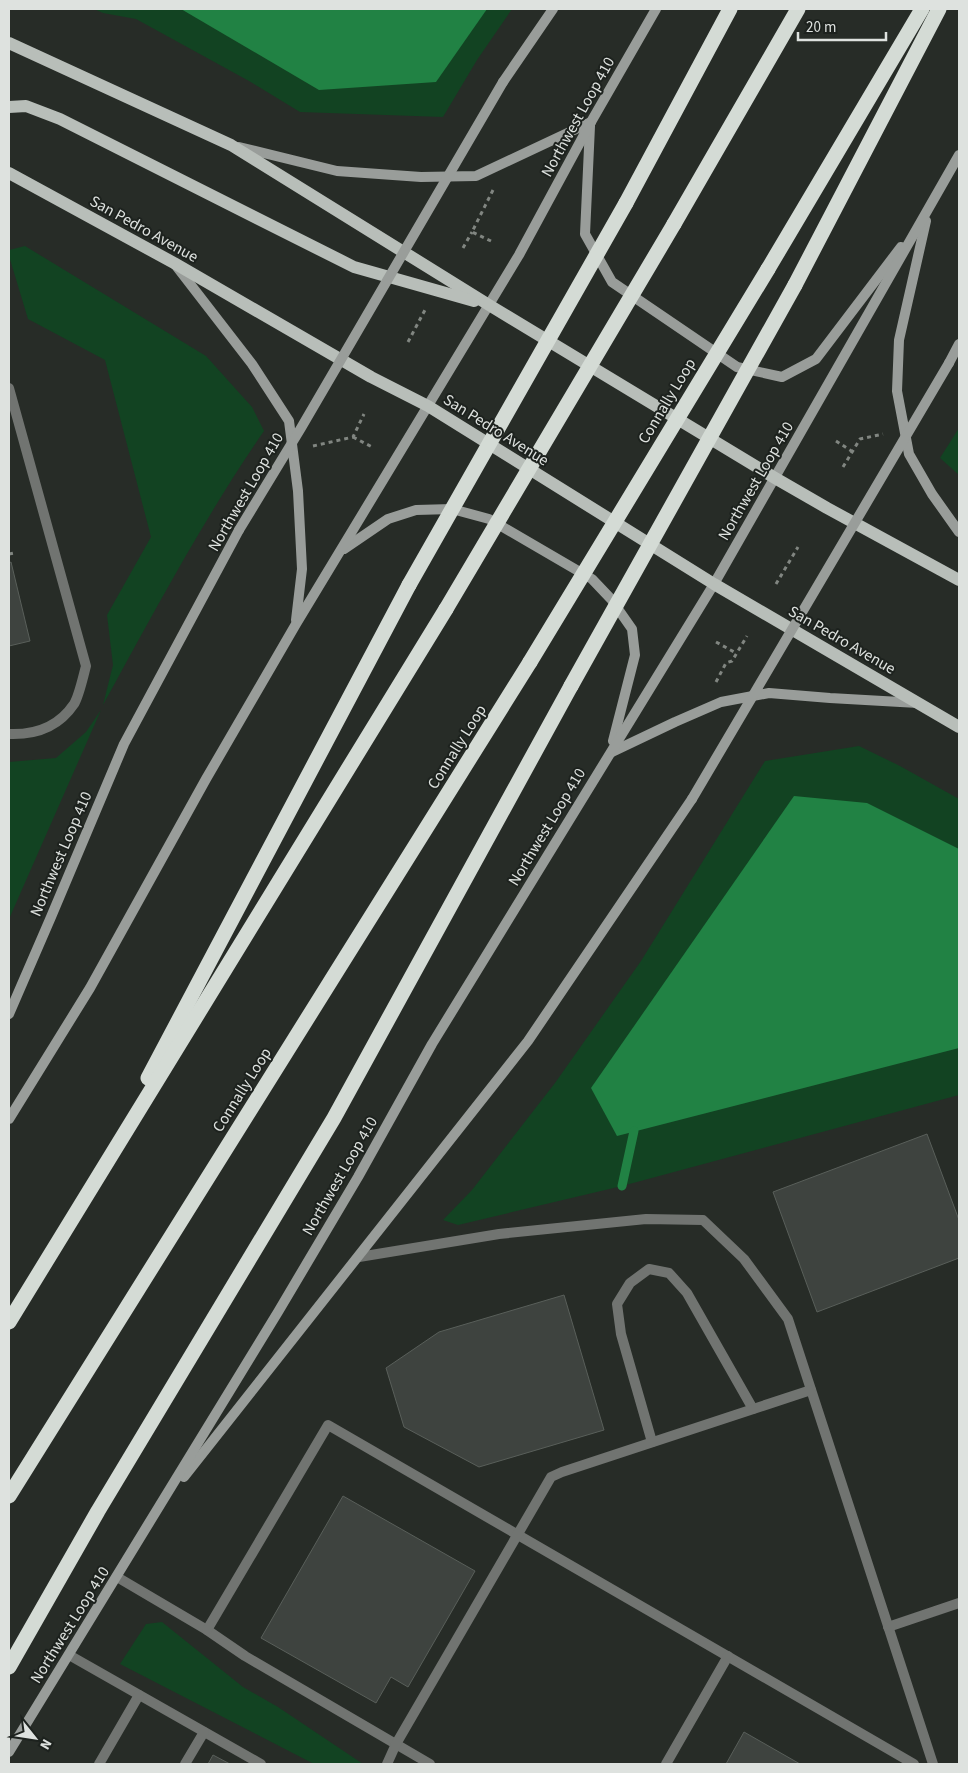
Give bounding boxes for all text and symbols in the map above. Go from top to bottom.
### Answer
scale bar [798,10,886,42]
text: 20 m [806,17,836,38]
street label: Northwest Loop 410 [536,53,620,181]
street label: San Pedro Avenue [86,190,202,268]
street label: Connally Loop [633,354,701,448]
street label: San Pedro Avenue [439,389,553,471]
street label: Northwest Loop 410 [713,417,799,544]
street label: Northwest Loop 410 [203,428,289,555]
street label: San Pedro Avenue [784,600,900,680]
street label: Connally Loop [422,700,492,794]
street label: Northwest Loop 410 [503,764,591,890]
street label: Northwest Loop 410 [25,788,97,920]
street label: Connally Loop [207,1043,277,1137]
street label: Northwest Loop 410 [297,1112,383,1239]
street label: Northwest Loop 410 [25,1562,115,1688]
north arrow [10,1713,60,1763]
text: N [34,1735,56,1753]

